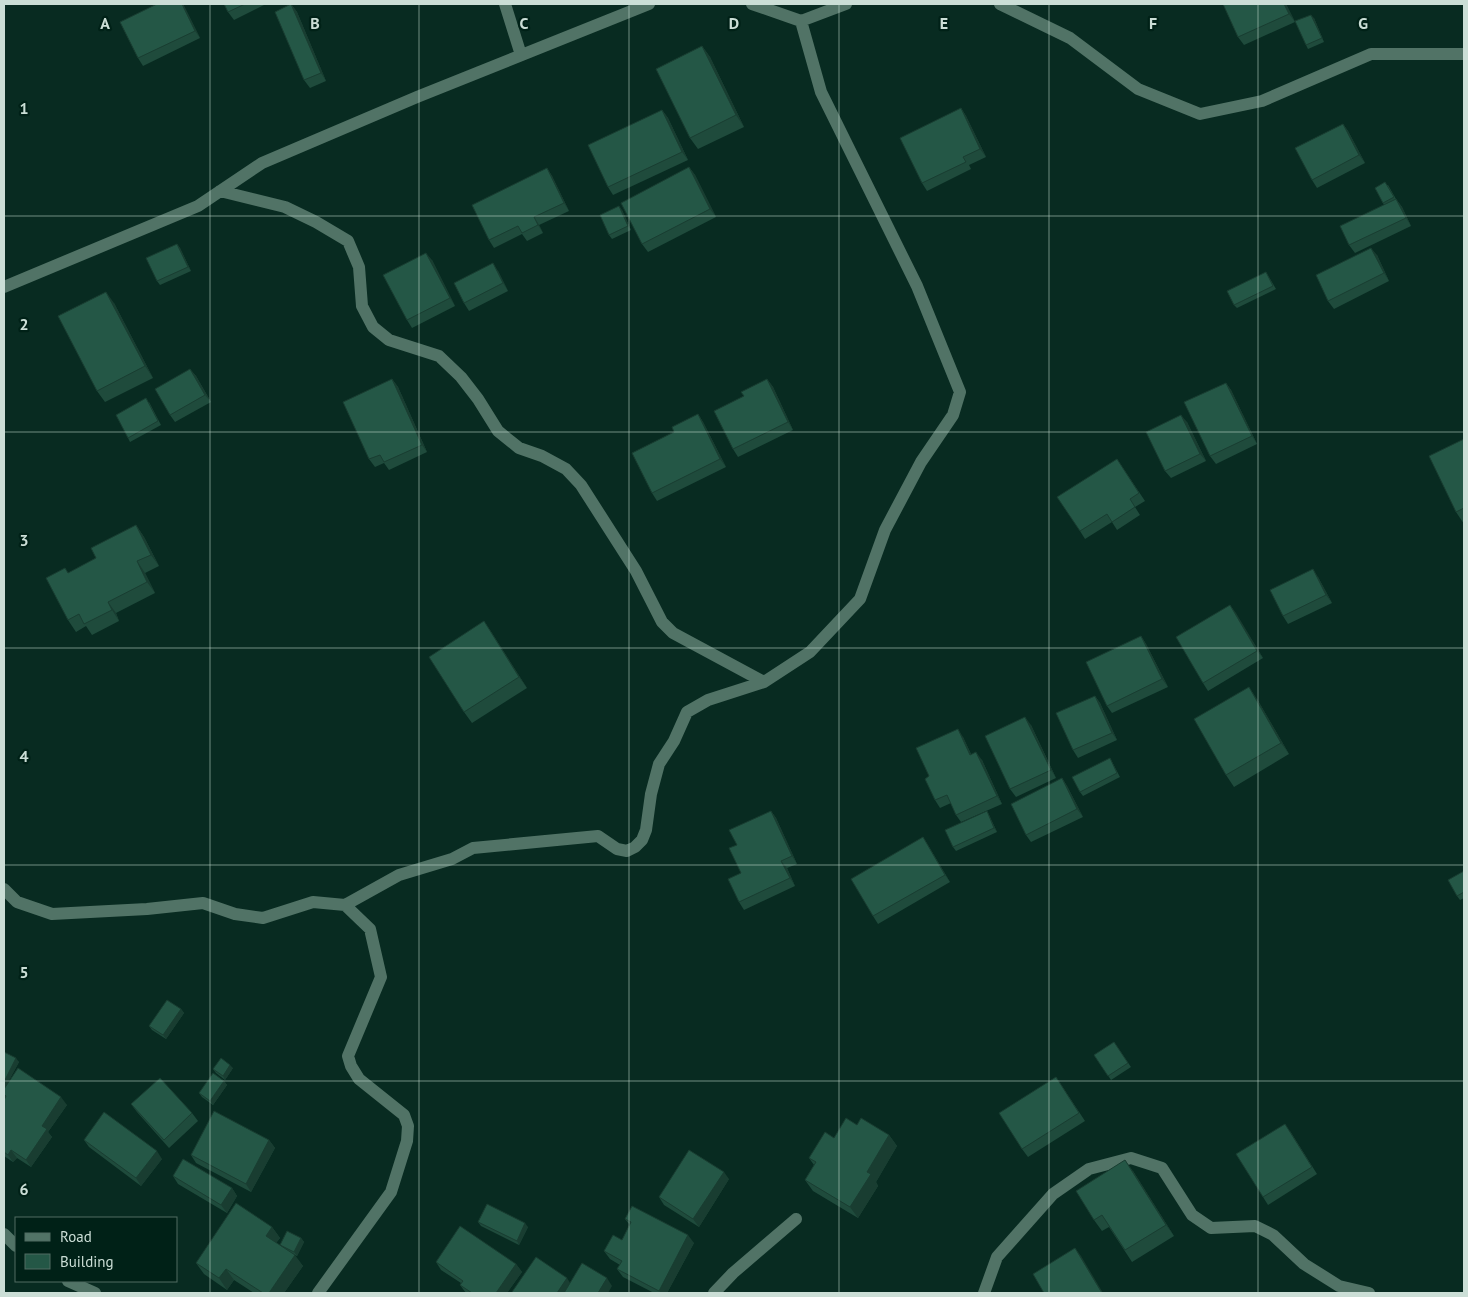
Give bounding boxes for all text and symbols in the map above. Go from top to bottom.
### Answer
text: A [100,13,110,33]
text: B [310,13,320,33]
text: C [520,13,529,33]
text: D [729,13,739,33]
text: E [940,13,948,33]
text: F [1149,13,1157,33]
text: G [1358,13,1368,33]
text: 1 [19,98,29,118]
text: 2 [19,314,29,334]
text: 3 [19,530,29,550]
text: 4 [19,746,29,766]
text: 5 [19,962,29,982]
text: 6 [19,1179,29,1199]
legend [15,1217,178,1282]
text: Road [60,1227,92,1246]
text: Building [60,1252,114,1271]

